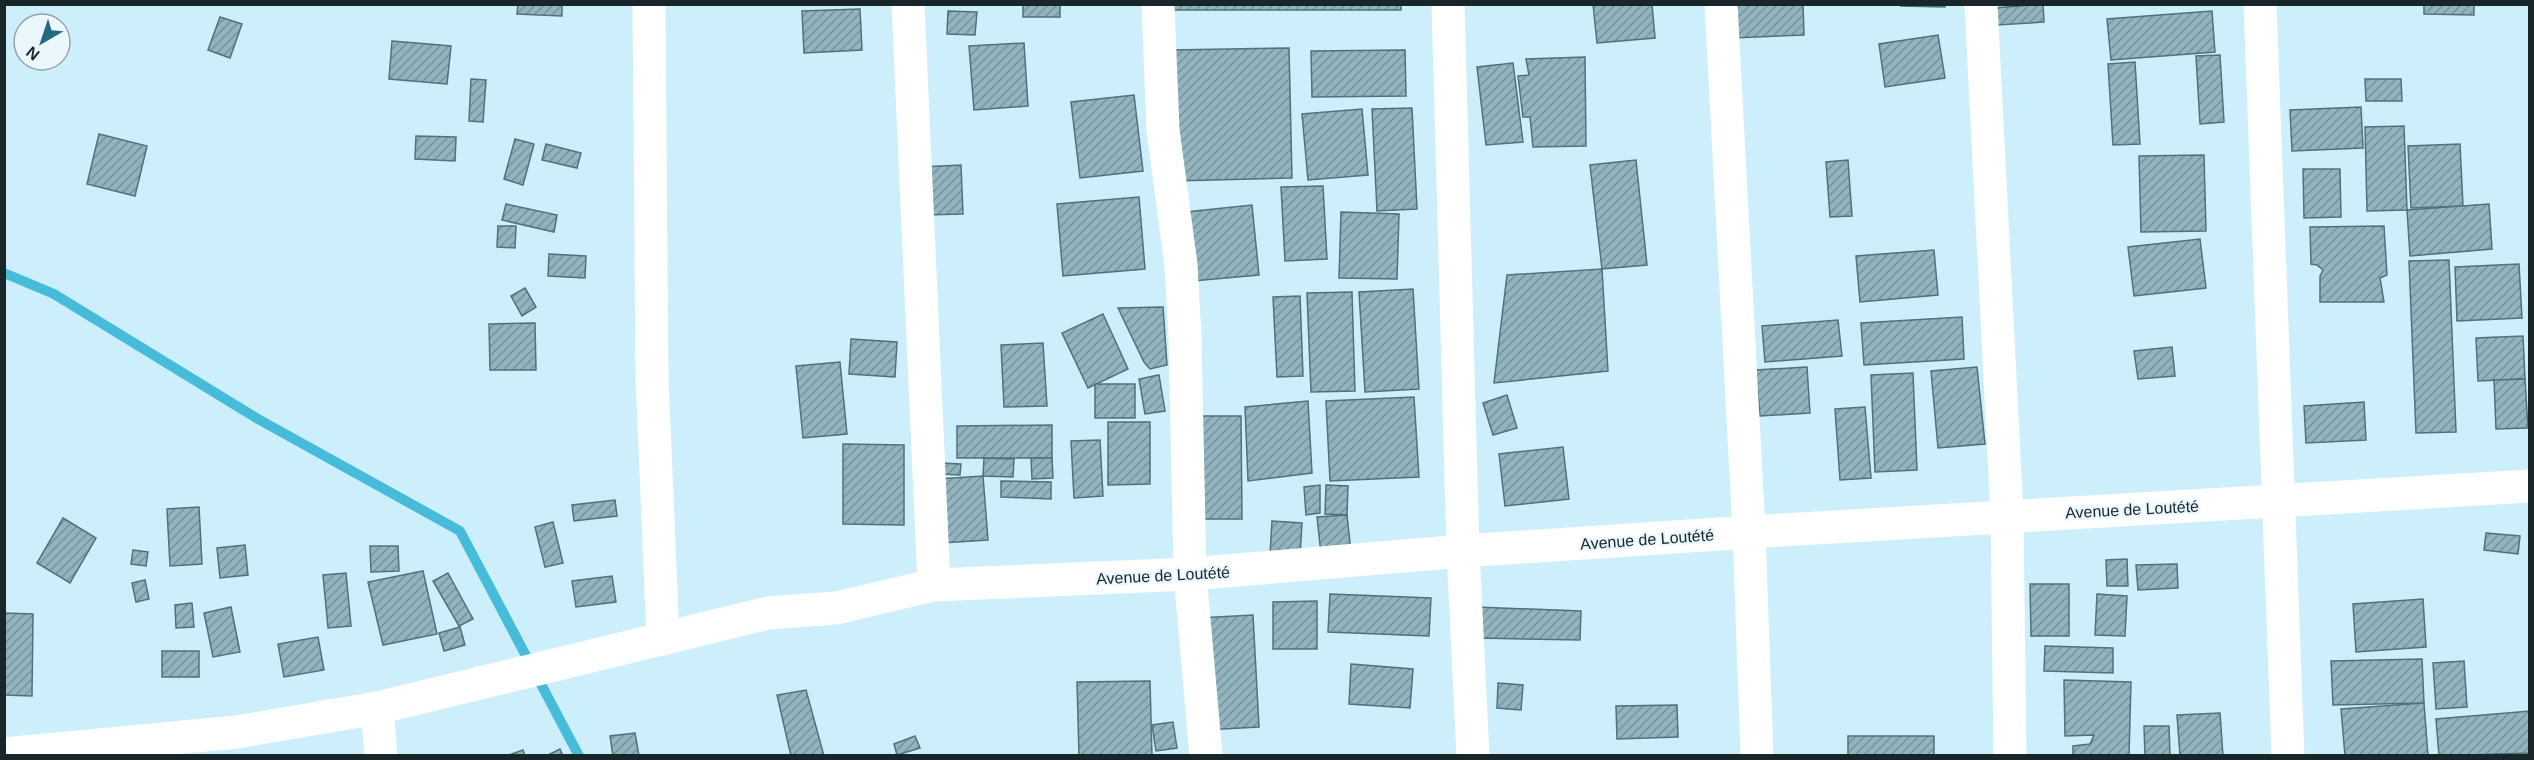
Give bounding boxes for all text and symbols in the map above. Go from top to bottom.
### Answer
north arrow [12,12,72,72]
text: N [23,43,43,64]
street label: Avenue de Loutété [2065,497,2200,521]
street label: Avenue de Loutété [1580,526,1715,553]
street label: Avenue de Loutété [1096,563,1231,587]

